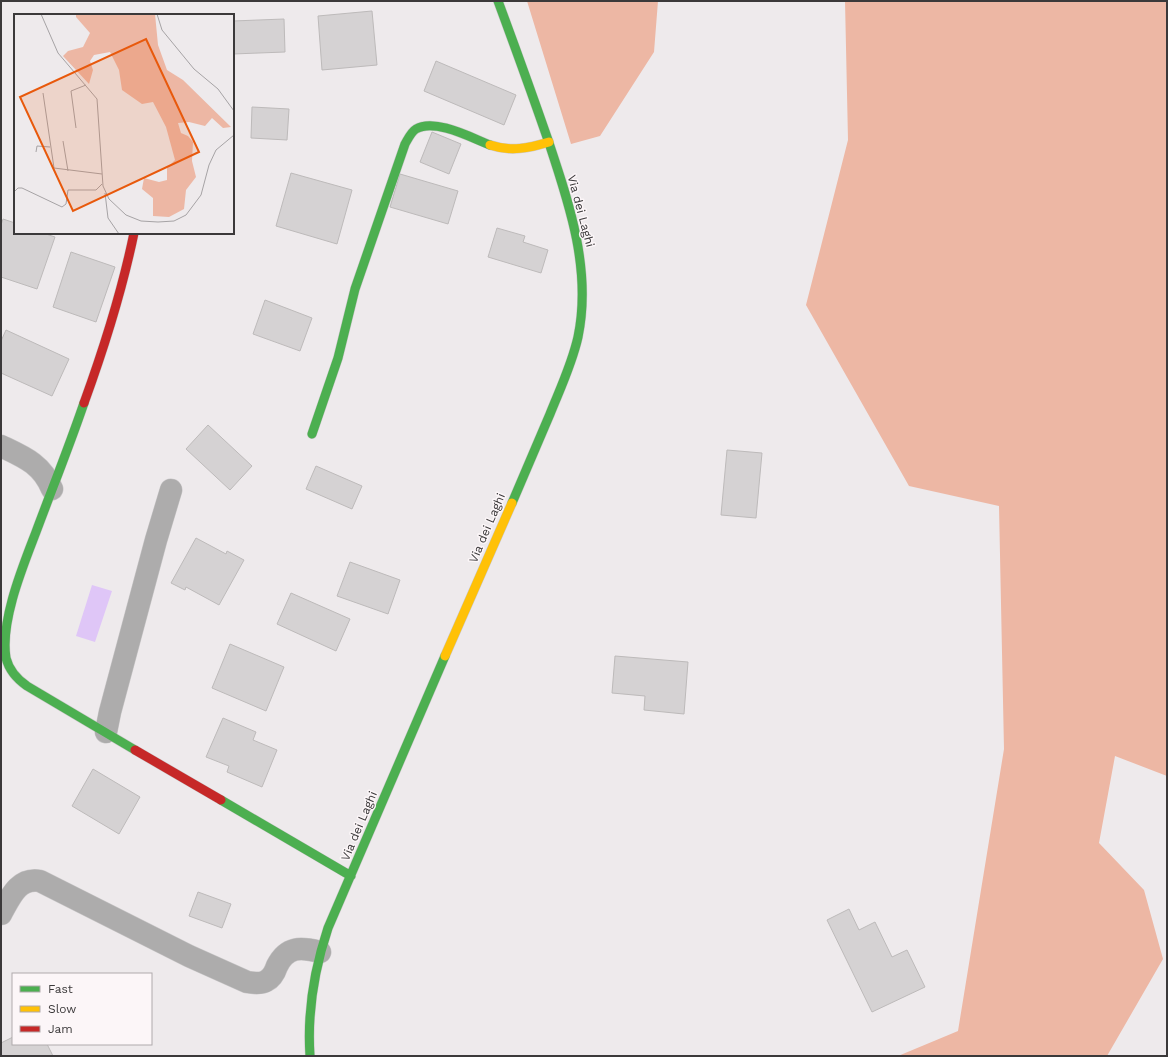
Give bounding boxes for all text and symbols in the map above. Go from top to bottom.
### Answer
inset map [14,14,234,234]
street label: Via dei Laghi [565,173,597,249]
street label: Via dei Laghi [466,491,508,565]
street label: Via dei Laghi [338,789,380,863]
legend [12,973,152,1045]
text: Fast [48,982,73,996]
text: Slow [48,1002,76,1016]
text: Jam [48,1022,73,1036]

